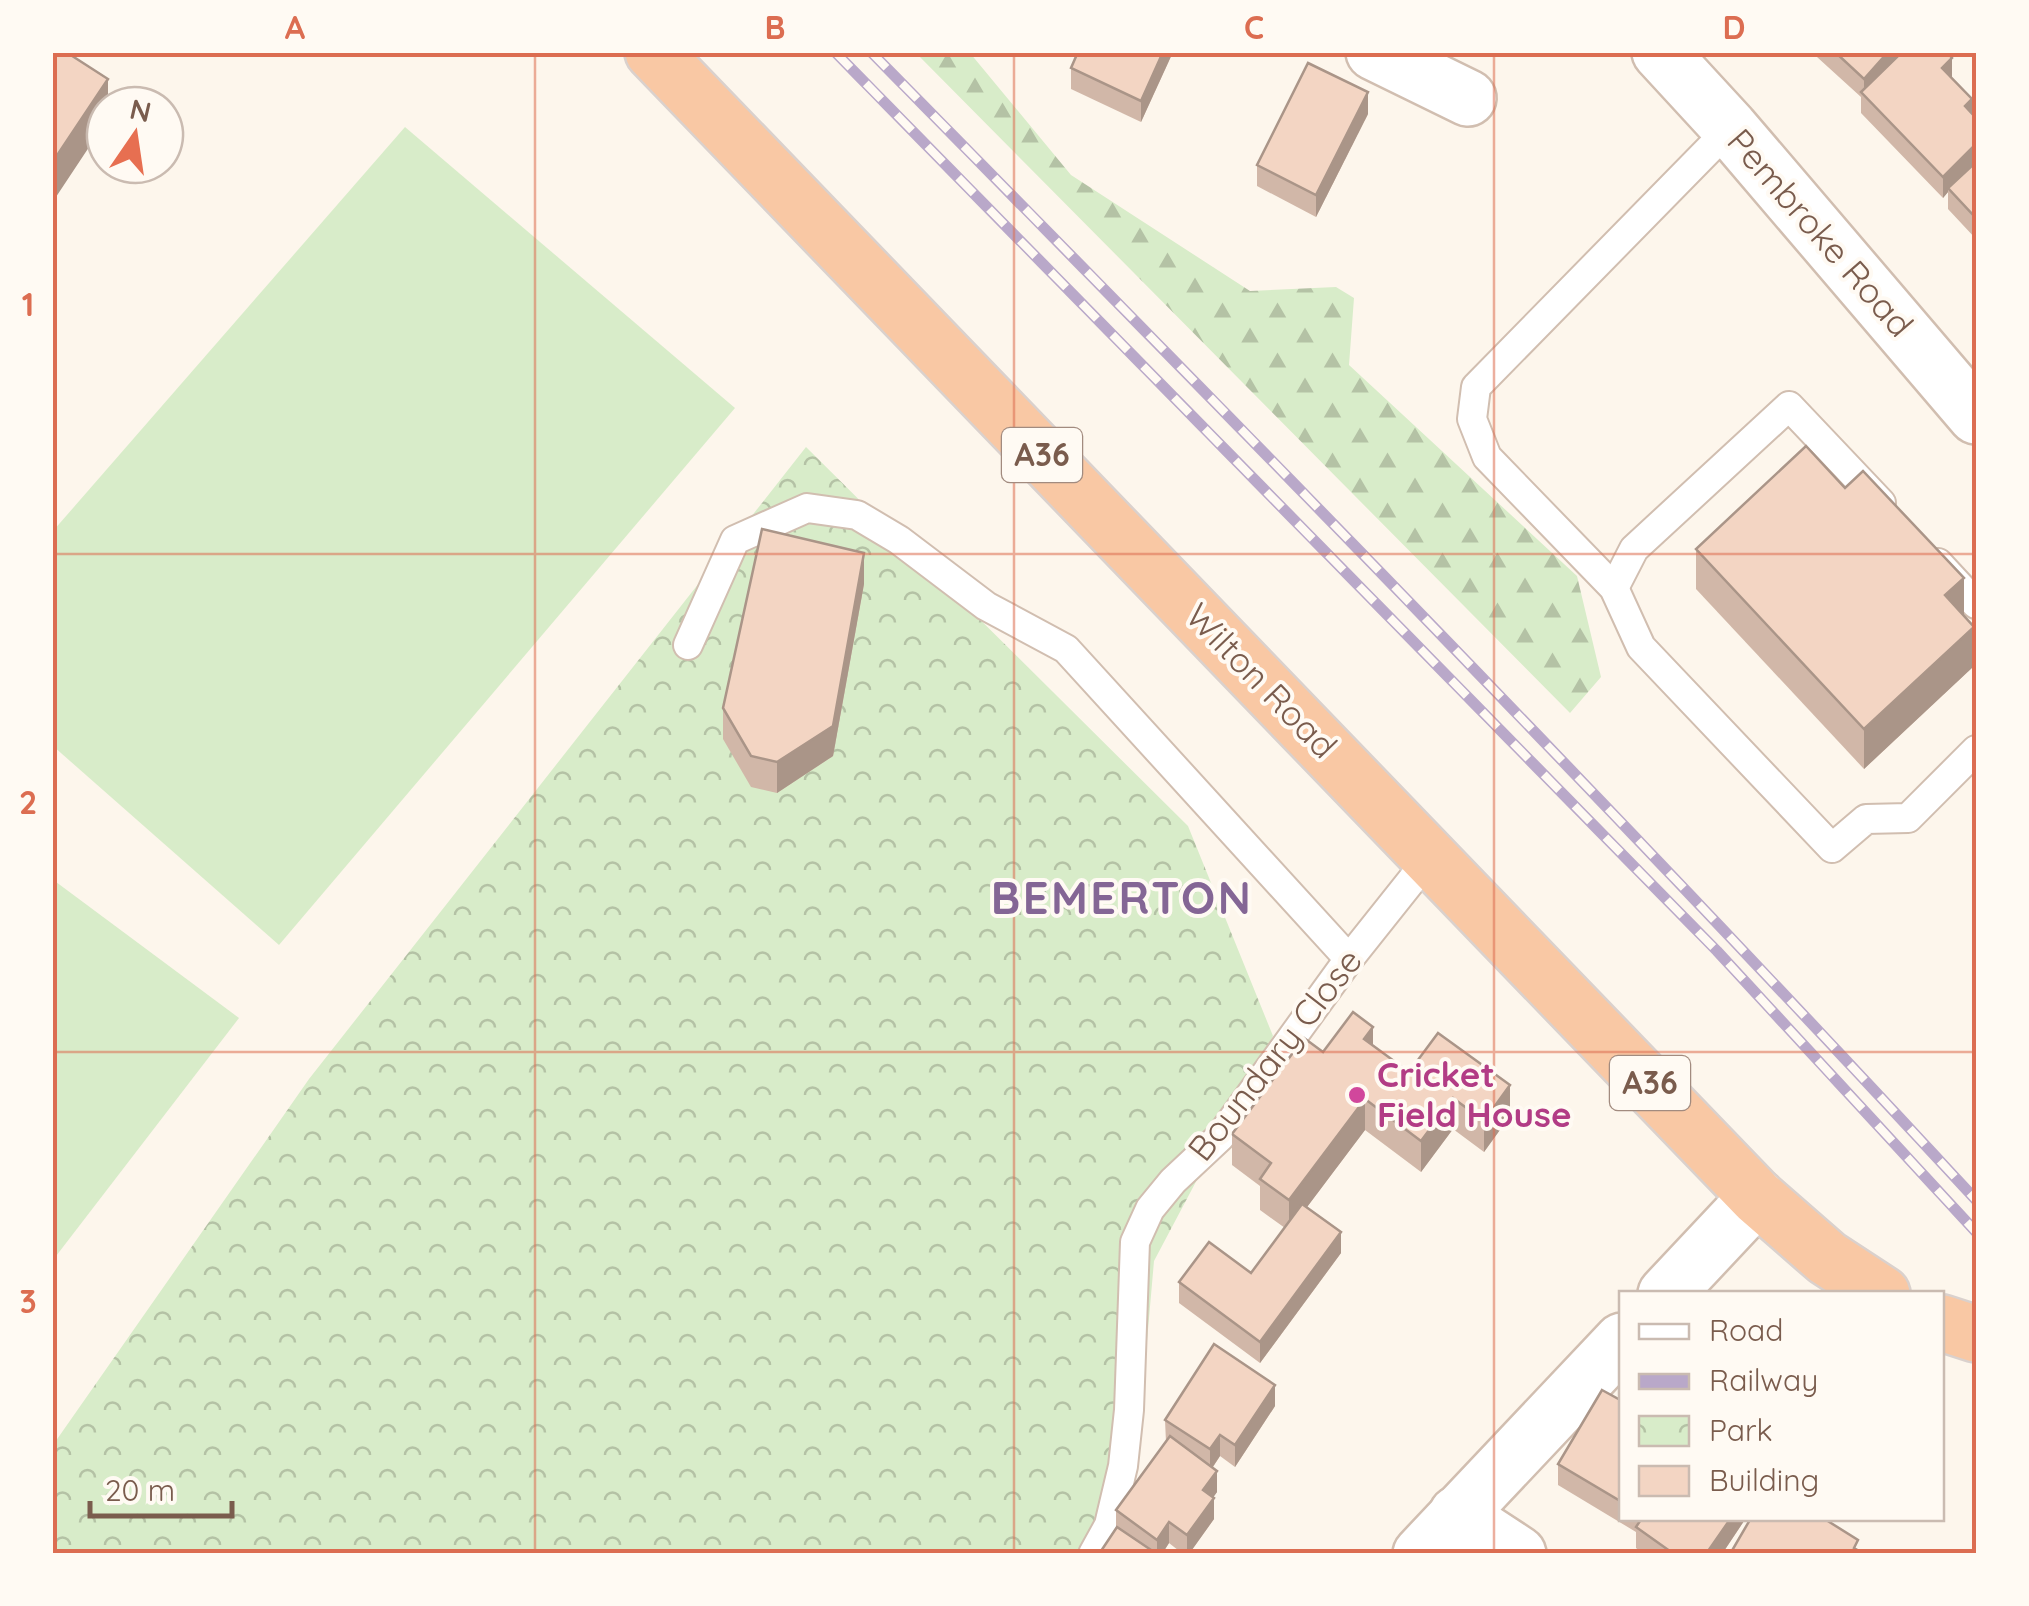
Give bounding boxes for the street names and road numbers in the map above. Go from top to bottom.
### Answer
street label: Pembroke Road [1718,119,1923,345]
road number: A36 [1002,428,1082,482]
street label: Wilton Road [1177,594,1347,767]
street label: Boundary Close [1178,939,1371,1169]
road number: A36 [1610,1056,1690,1110]

